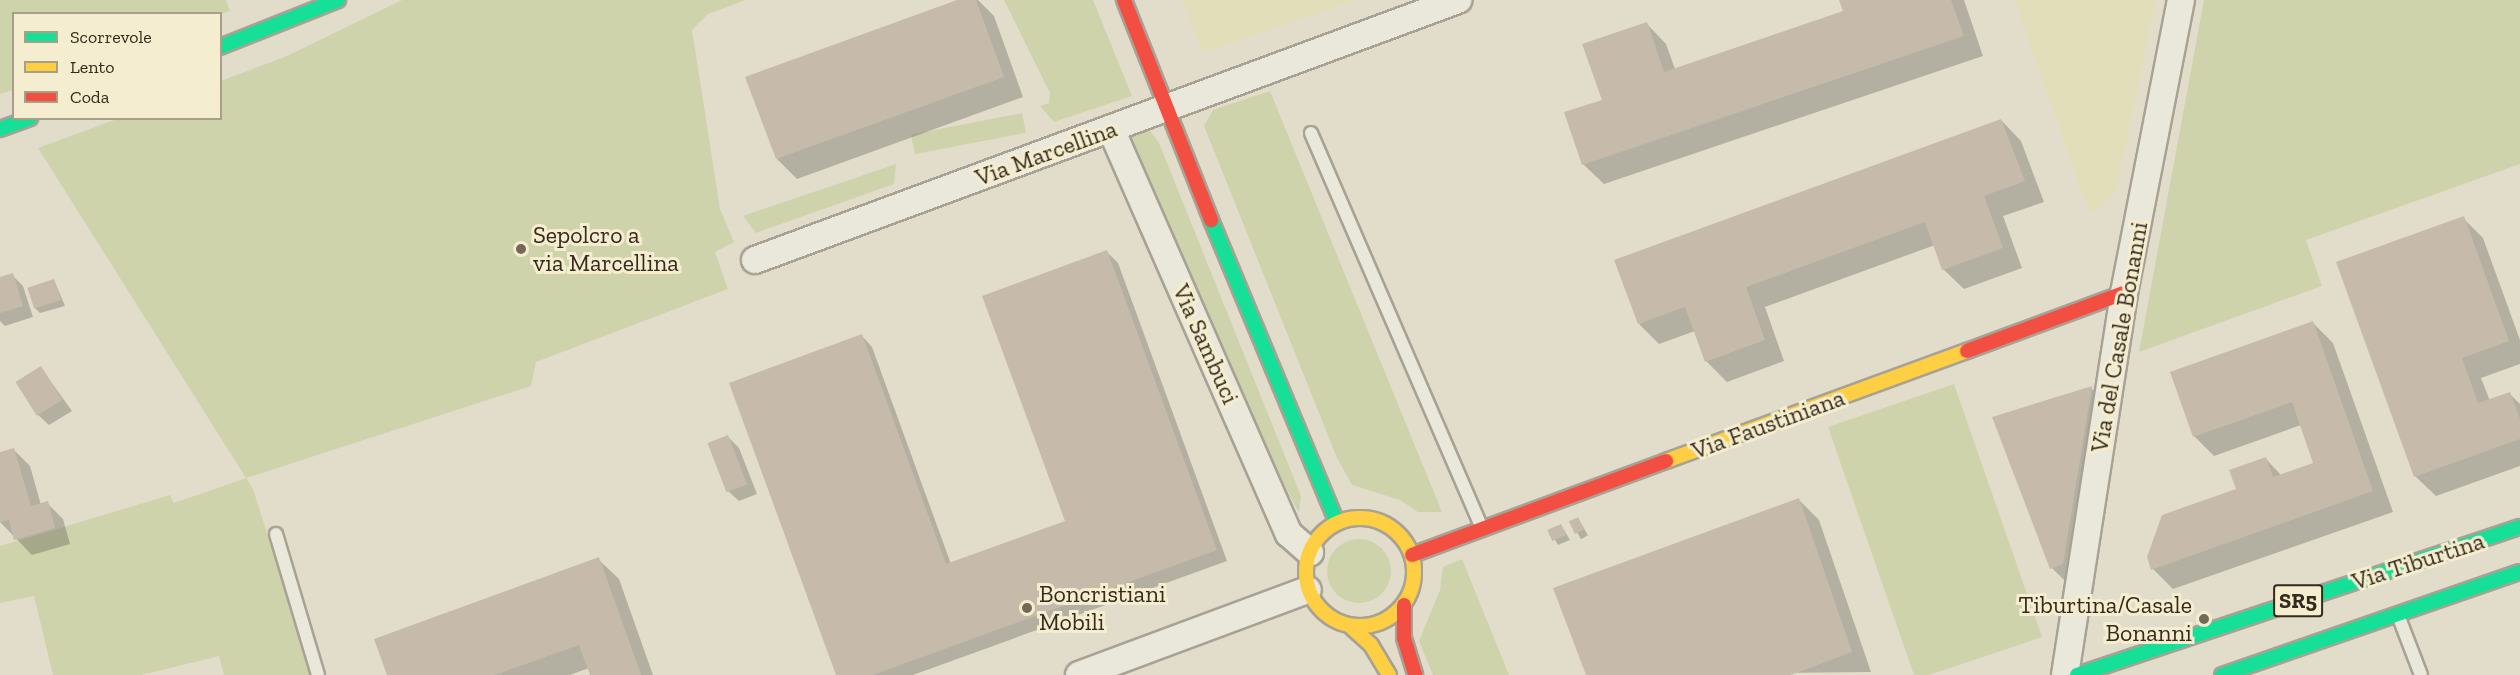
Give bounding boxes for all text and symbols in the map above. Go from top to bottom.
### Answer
legend [12,12,222,120]
text: Scorrevole [70,26,152,48]
text: Lento [70,56,115,78]
text: Coda [70,86,109,108]
street label: Via Marcellina [971,114,1121,192]
street label: Via del Casale Bonanni [2085,219,2153,455]
place label: Sepolcro a via Marcellina [533,221,679,277]
marker: Sepolcro a via Marcellina [514,242,528,256]
street label: Via Sambuci [1167,280,1245,408]
street label: Via Faustiniana [1688,383,1848,465]
street label: Via Tiburtina [2348,526,2488,596]
place label: Boncristiani Mobili [1039,580,1166,636]
road number: SR5 [2272,582,2324,620]
place label: Tiburtina/Casale Bonanni [2018,591,2192,647]
marker: Boncristiani Mobili [1020,601,1034,615]
marker: Tiburtina/Casale Bonanni [2197,612,2211,626]

